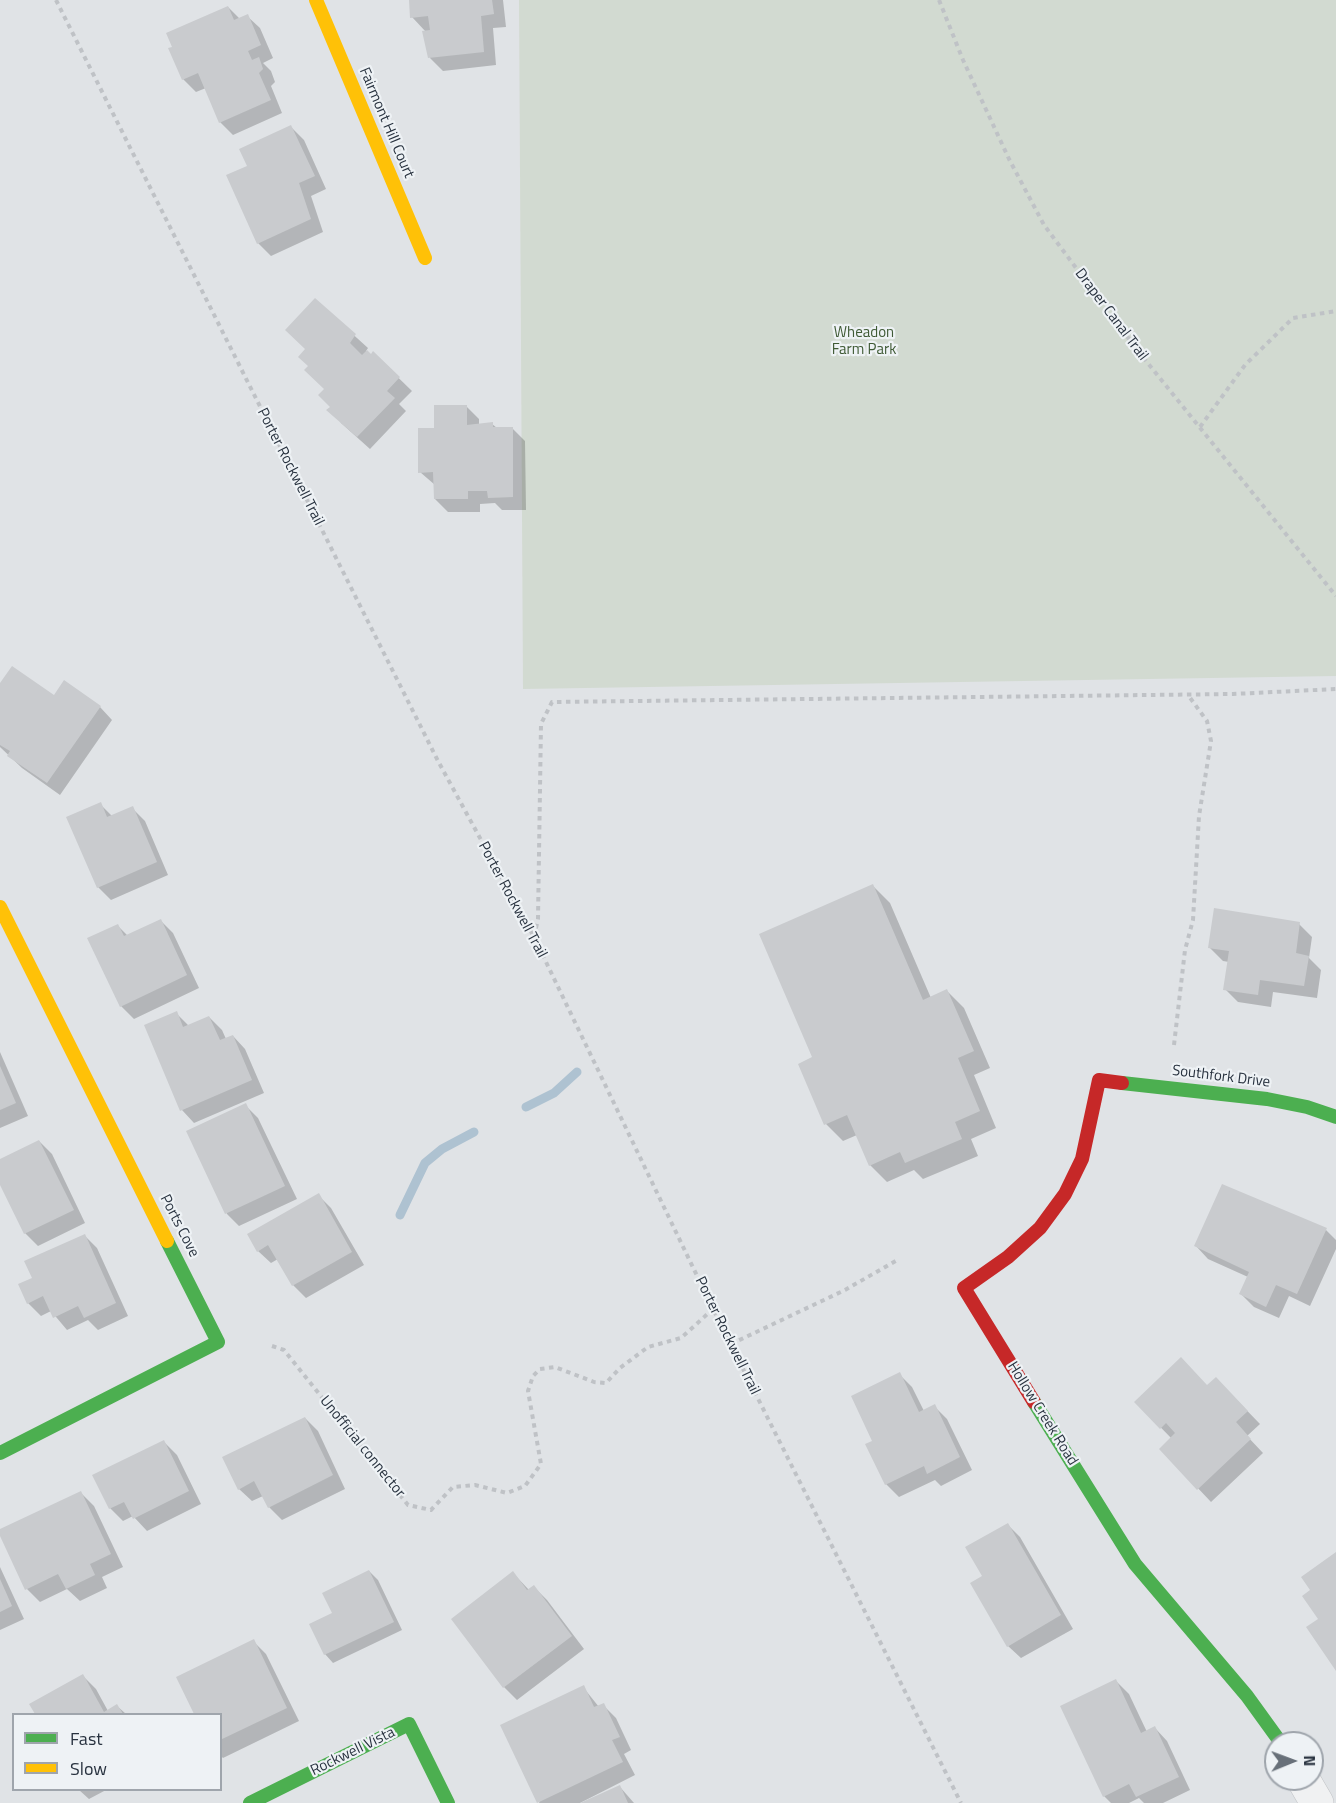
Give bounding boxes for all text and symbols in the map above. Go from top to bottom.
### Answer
street label: Fairmont Hill Court [355,65,417,181]
street label: Draper Canal Trail [1071,265,1151,365]
park label: Wheadon Farm Park [832,324,896,359]
street label: Porter Rockwell Trail [253,405,327,529]
street label: Porter Rockwell Trail [474,839,550,961]
street label: Southfork Drive [1171,1062,1271,1092]
street label: Ports Cove [156,1192,202,1260]
street label: Porter Rockwell Trail [691,1274,763,1398]
street label: Hollow Creek Road [1003,1359,1081,1469]
street label: Unofficial connector [315,1392,409,1502]
legend [12,1713,222,1791]
street label: Rockwell Vista [308,1724,398,1780]
text: Fast [70,1725,103,1752]
north arrow [1264,1731,1324,1791]
text: Slow [70,1755,107,1782]
text: N [1298,1755,1322,1766]

